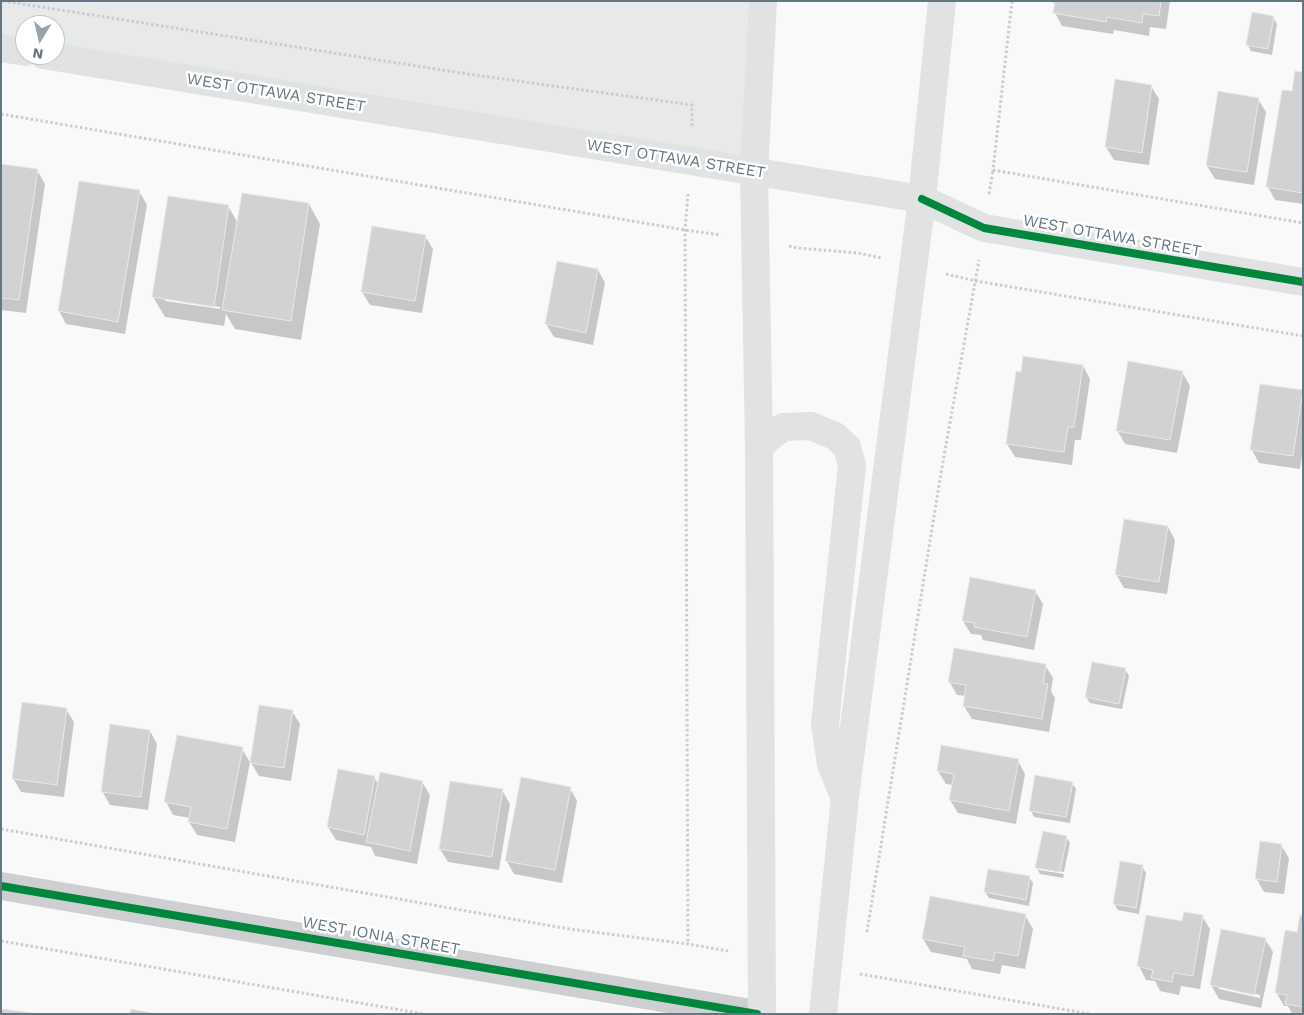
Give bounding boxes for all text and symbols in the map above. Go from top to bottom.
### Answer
north arrow [15,15,65,65]
text: N [31,45,44,63]
street label: WEST OTTAWA STREET [185,69,367,117]
street label: WEST OTTAWA STREET [585,135,767,183]
street label: WEST OTTAWA STREET [1021,211,1203,261]
street label: WEST IONIA STREET [301,913,461,959]

